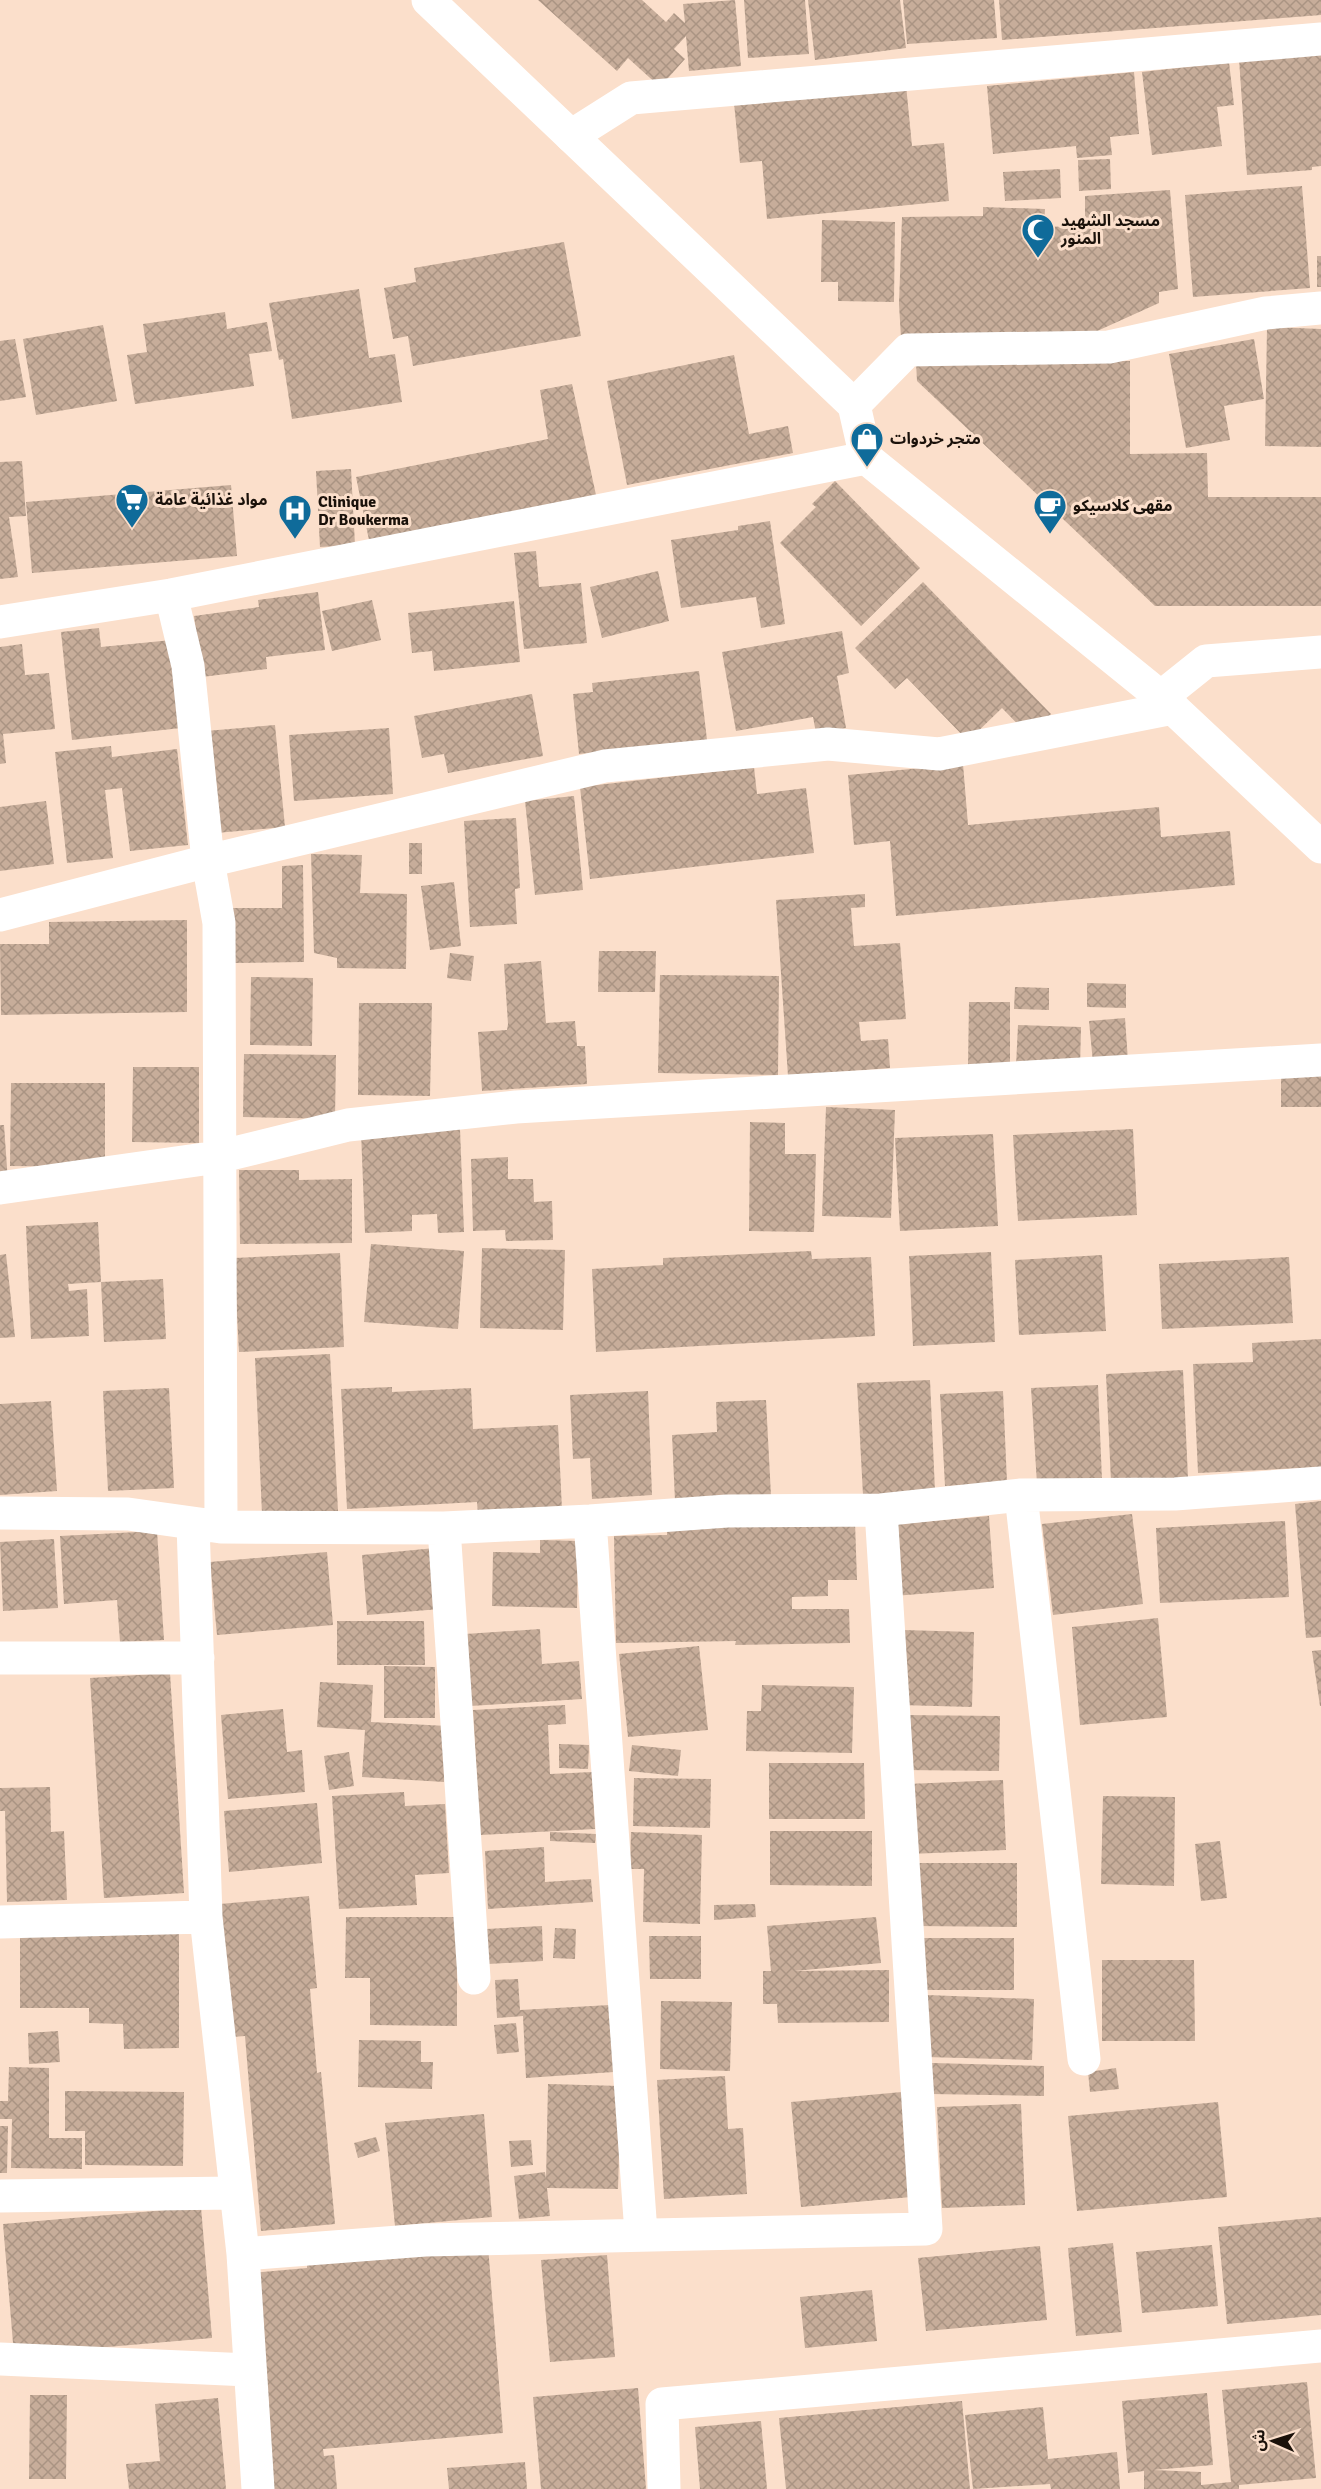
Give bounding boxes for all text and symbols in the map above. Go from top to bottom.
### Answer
place label: مسجد الشهيد المنور [1060,211,1160,249]
mosque icon: مسجد الشهيد المنور [1020,212,1056,259]
shop icon: متجر خردوات [849,421,885,468]
place label: متجر خردوات [890,429,981,449]
supermarket icon: مواد غذائية عامة [114,482,150,529]
cafe icon: مقهى كلاسيكو [1032,488,1068,535]
place label: مواد غذائية عامة [155,490,268,510]
place label: Clinique Dr Boukerma [318,492,409,530]
hospital icon: Clinique Dr Boukerma [277,493,313,540]
place label: مقهى كلاسيكو [1073,496,1173,516]
north arrow [1243,2411,1303,2471]
text: ش [1248,2429,1270,2452]

